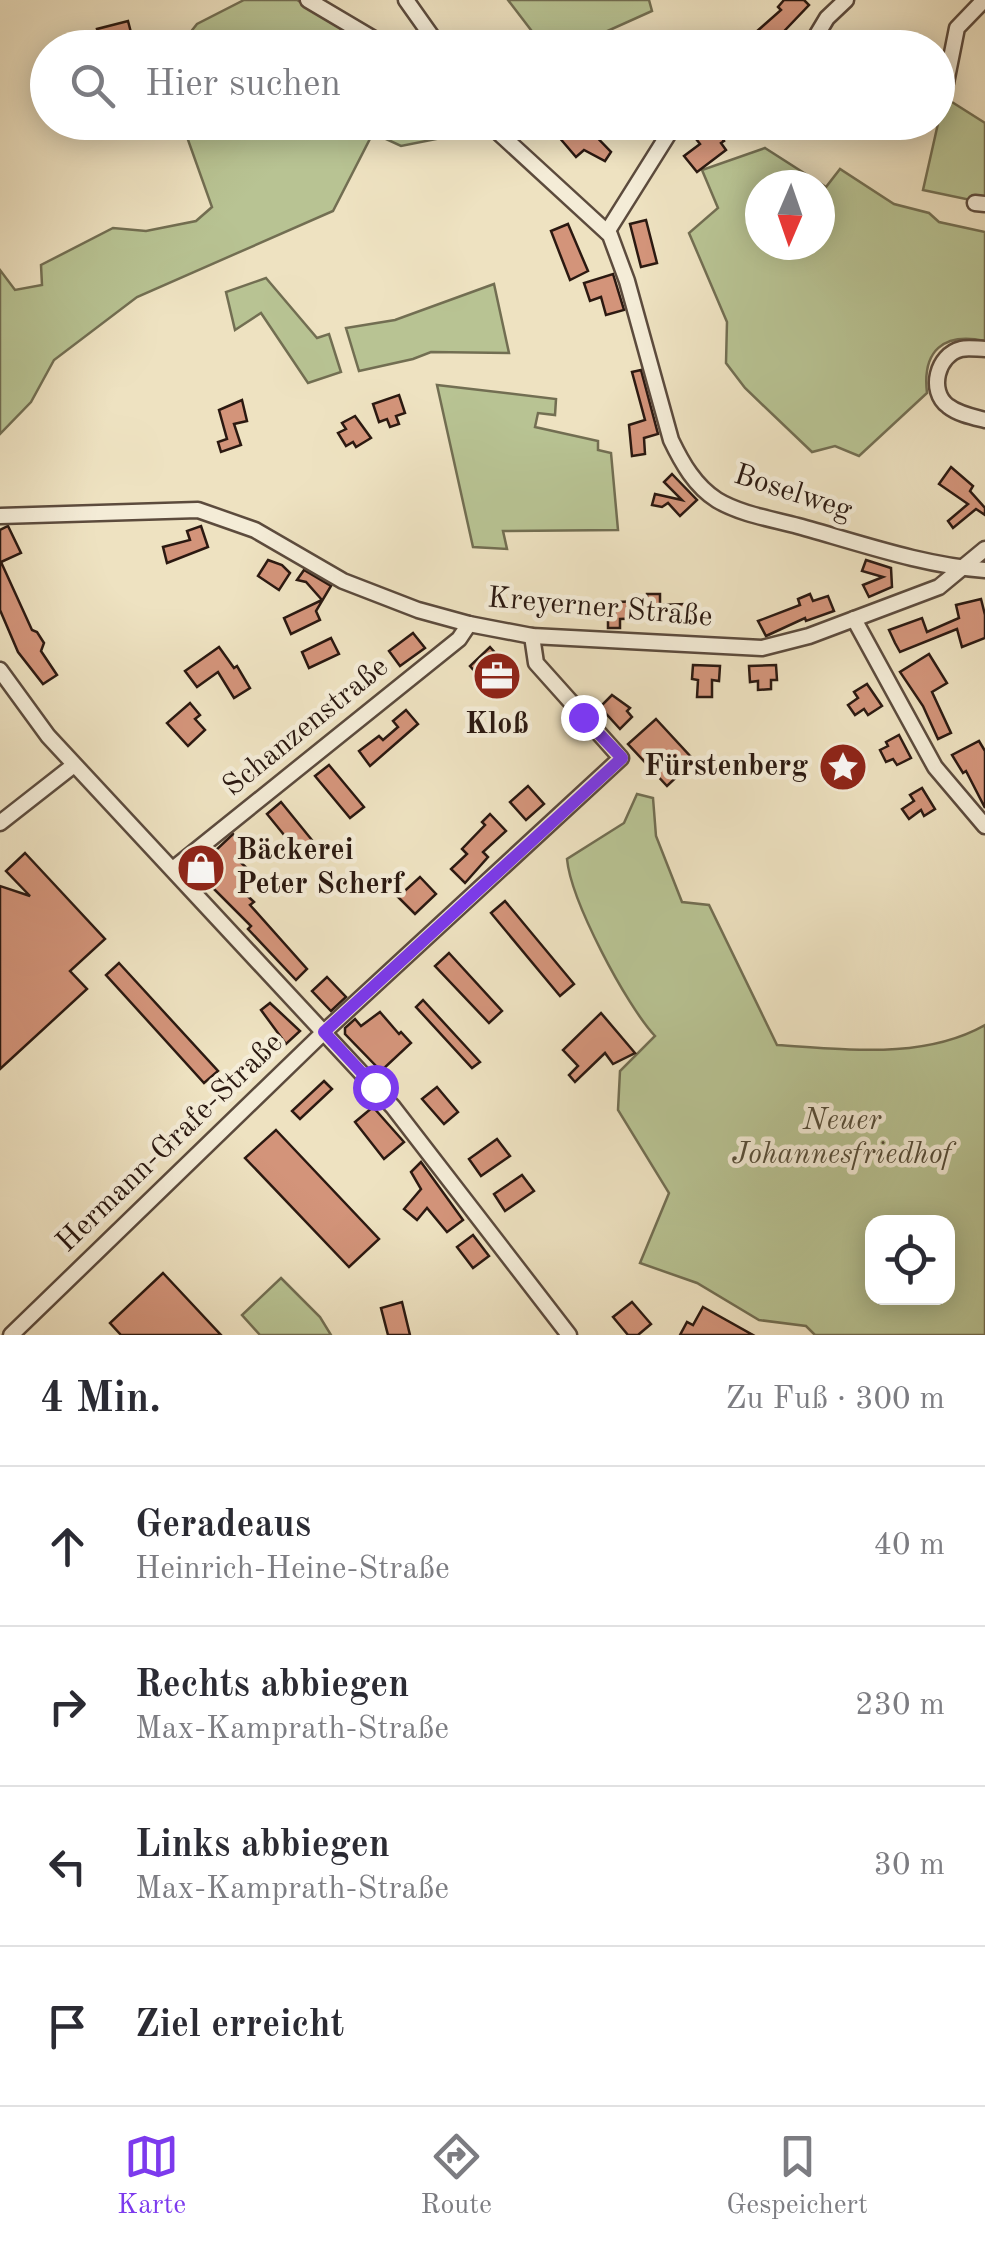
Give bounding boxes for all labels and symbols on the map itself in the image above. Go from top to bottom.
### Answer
north arrow [745,170,835,260]
street label: Boselweg [730,460,856,526]
street label: Kreyerner Straße [486,583,714,633]
office icon: Kloß [471,650,523,702]
street label: Schanzenstraße [218,652,394,802]
route end [561,695,607,741]
place label: Kloß [465,710,529,740]
place icon: Fürstenberg [817,741,869,793]
place label: Fürstenberg [644,752,808,782]
place label: Bäckerei Peter Scherf [236,836,406,900]
shop icon: Bäckerei Peter Scherf [175,842,227,894]
street label: Hermann-Grafe-Straße [51,1028,289,1258]
route start [353,1065,399,1111]
park label: Neuer Johannesfriedhof [732,1106,957,1170]

